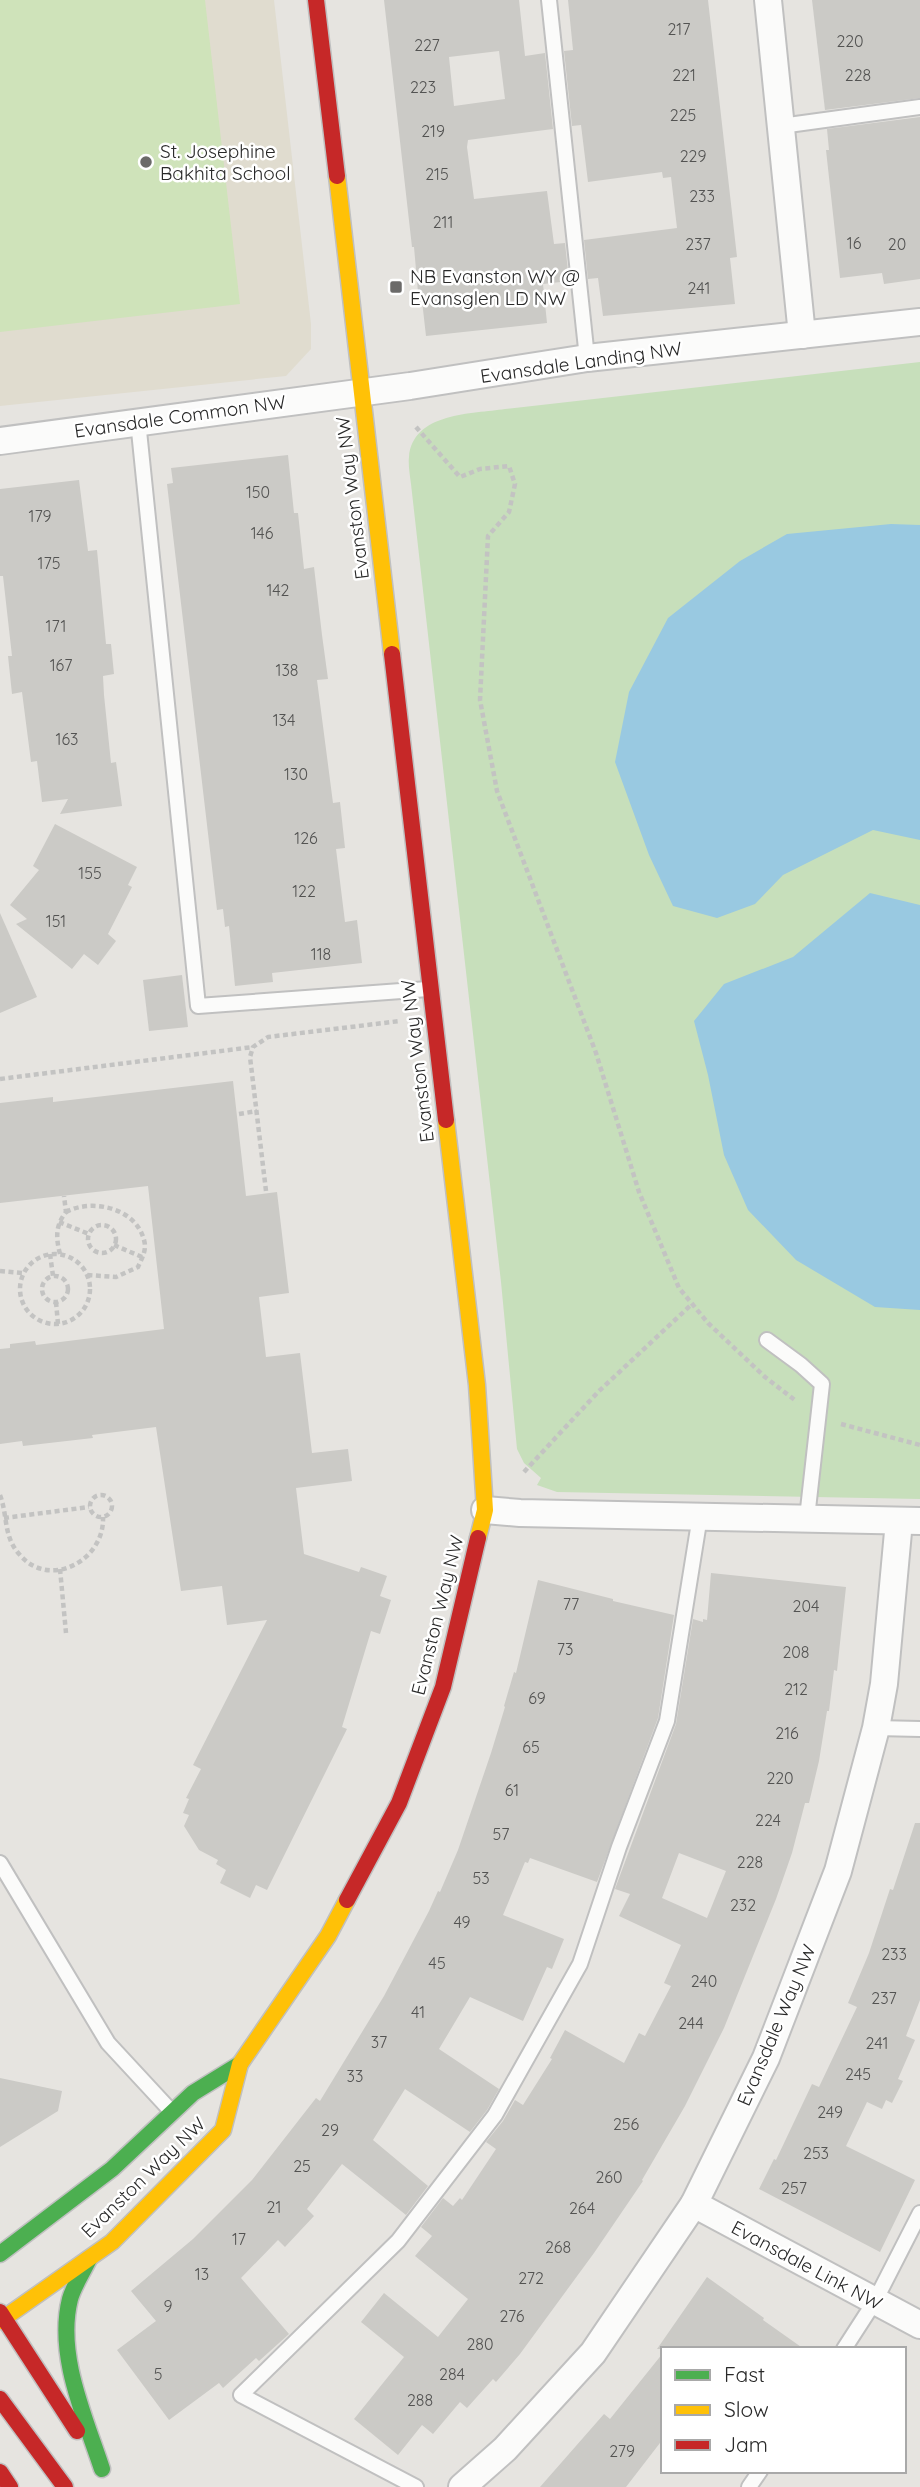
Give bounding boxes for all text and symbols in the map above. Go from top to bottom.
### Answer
house number: 217 [668,19,691,39]
house number: 220 [836,31,864,51]
house number: 227 [414,35,440,55]
house number: 221 [672,65,696,85]
house number: 228 [845,65,871,85]
house number: 223 [410,77,436,97]
house number: 225 [670,105,696,125]
house number: 219 [421,121,445,141]
place label: St. Josephine Bakhita School [160,139,291,185]
house number: 229 [680,146,706,166]
marker: St. Josephine Bakhita School [138,154,154,170]
house number: 215 [425,164,449,184]
house number: 233 [689,186,715,206]
house number: 211 [433,212,453,232]
house number: 16 [847,233,862,253]
house number: 237 [685,234,711,254]
house number: 20 [888,234,906,254]
place label: NB Evanston WY @ Evansglen LD NW [410,264,580,310]
house number: 241 [688,278,710,298]
marker: NB Evanston WY @ Evansglen LD NW [388,279,404,295]
street label: Evansdale Landing NW [479,336,683,388]
street label: Evansdale Common NW [73,389,287,443]
street label: Evanston Way NW [330,415,374,581]
house number: 150 [246,482,270,502]
house number: 179 [28,506,52,526]
house number: 146 [251,523,274,543]
house number: 175 [38,553,60,573]
house number: 142 [267,580,290,600]
house number: 171 [46,616,66,636]
house number: 167 [50,655,72,675]
house number: 138 [276,660,298,680]
house number: 134 [273,710,295,730]
house number: 163 [56,729,78,749]
house number: 130 [284,764,308,784]
house number: 126 [294,828,318,848]
house number: 155 [78,863,102,883]
house number: 122 [292,881,316,901]
house number: 151 [46,911,66,931]
house number: 118 [311,944,331,964]
street label: Evanston Way NW [395,978,439,1144]
street label: Evanston Way NW [406,1533,468,1697]
house number: 77 [563,1594,579,1614]
house number: 204 [793,1596,819,1616]
house number: 73 [557,1639,573,1659]
house number: 208 [782,1642,810,1662]
house number: 212 [784,1679,808,1699]
house number: 69 [528,1688,546,1708]
house number: 216 [775,1723,799,1743]
house number: 65 [522,1737,540,1757]
house number: 220 [766,1768,794,1788]
house number: 61 [505,1780,519,1800]
house number: 224 [755,1810,781,1830]
house number: 57 [493,1824,509,1844]
house number: 228 [737,1852,763,1872]
house number: 53 [472,1868,490,1888]
house number: 232 [730,1895,756,1915]
house number: 49 [453,1912,471,1932]
street label: Evansdale Way NW [731,1941,821,2109]
house number: 233 [881,1944,907,1964]
house number: 45 [428,1953,446,1973]
house number: 240 [691,1971,717,1991]
house number: 237 [871,1988,897,2008]
house number: 41 [411,2002,425,2022]
house number: 244 [678,2013,704,2033]
house number: 37 [371,2032,387,2052]
house number: 241 [866,2033,888,2053]
house number: 245 [845,2064,871,2084]
house number: 33 [347,2066,363,2086]
house number: 249 [817,2102,843,2122]
street label: Evanston Way NW [76,2111,210,2243]
house number: 256 [613,2114,639,2134]
house number: 29 [321,2120,339,2140]
house number: 253 [803,2143,829,2163]
house number: 25 [293,2156,311,2176]
house number: 260 [596,2167,623,2187]
house number: 257 [781,2178,807,2198]
house number: 21 [267,2197,281,2217]
house number: 264 [569,2198,595,2218]
street label: Evansdale Link NW [727,2215,887,2315]
house number: 17 [232,2229,246,2249]
house number: 268 [545,2237,571,2257]
house number: 13 [195,2264,209,2284]
house number: 272 [518,2268,544,2288]
house number: 9 [164,2296,173,2316]
house number: 276 [500,2306,525,2326]
house number: 280 [466,2334,494,2354]
legend [661,2347,906,2473]
text: Fast [724,2361,765,2387]
house number: 5 [154,2364,162,2384]
house number: 284 [439,2364,465,2384]
house number: 288 [407,2390,433,2410]
text: Slow [724,2396,769,2422]
text: Jam [724,2431,768,2457]
house number: 279 [609,2441,635,2461]

